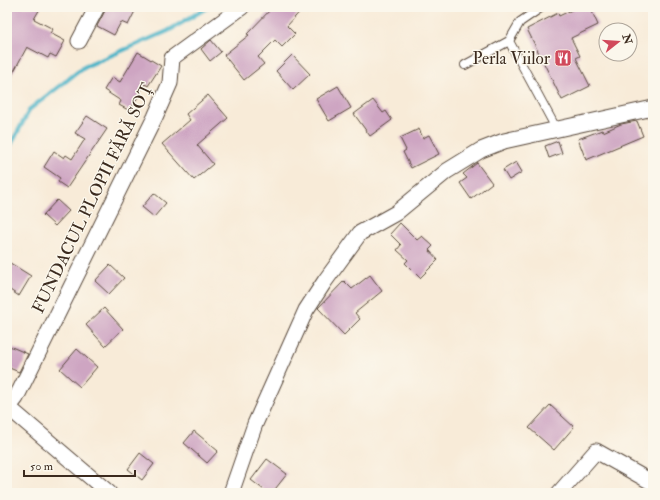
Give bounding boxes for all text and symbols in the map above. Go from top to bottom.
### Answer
north arrow [598,22,638,62]
text: N [619,32,635,47]
place label: Perla Viilor [472,48,551,69]
restaurant icon: Perla Viilor [553,48,573,68]
street label: FUNDACUL PLOPII FĂRĂ SOȚ [27,79,158,317]
scale bar [24,452,135,478]
text: 50 m [30,459,54,474]

